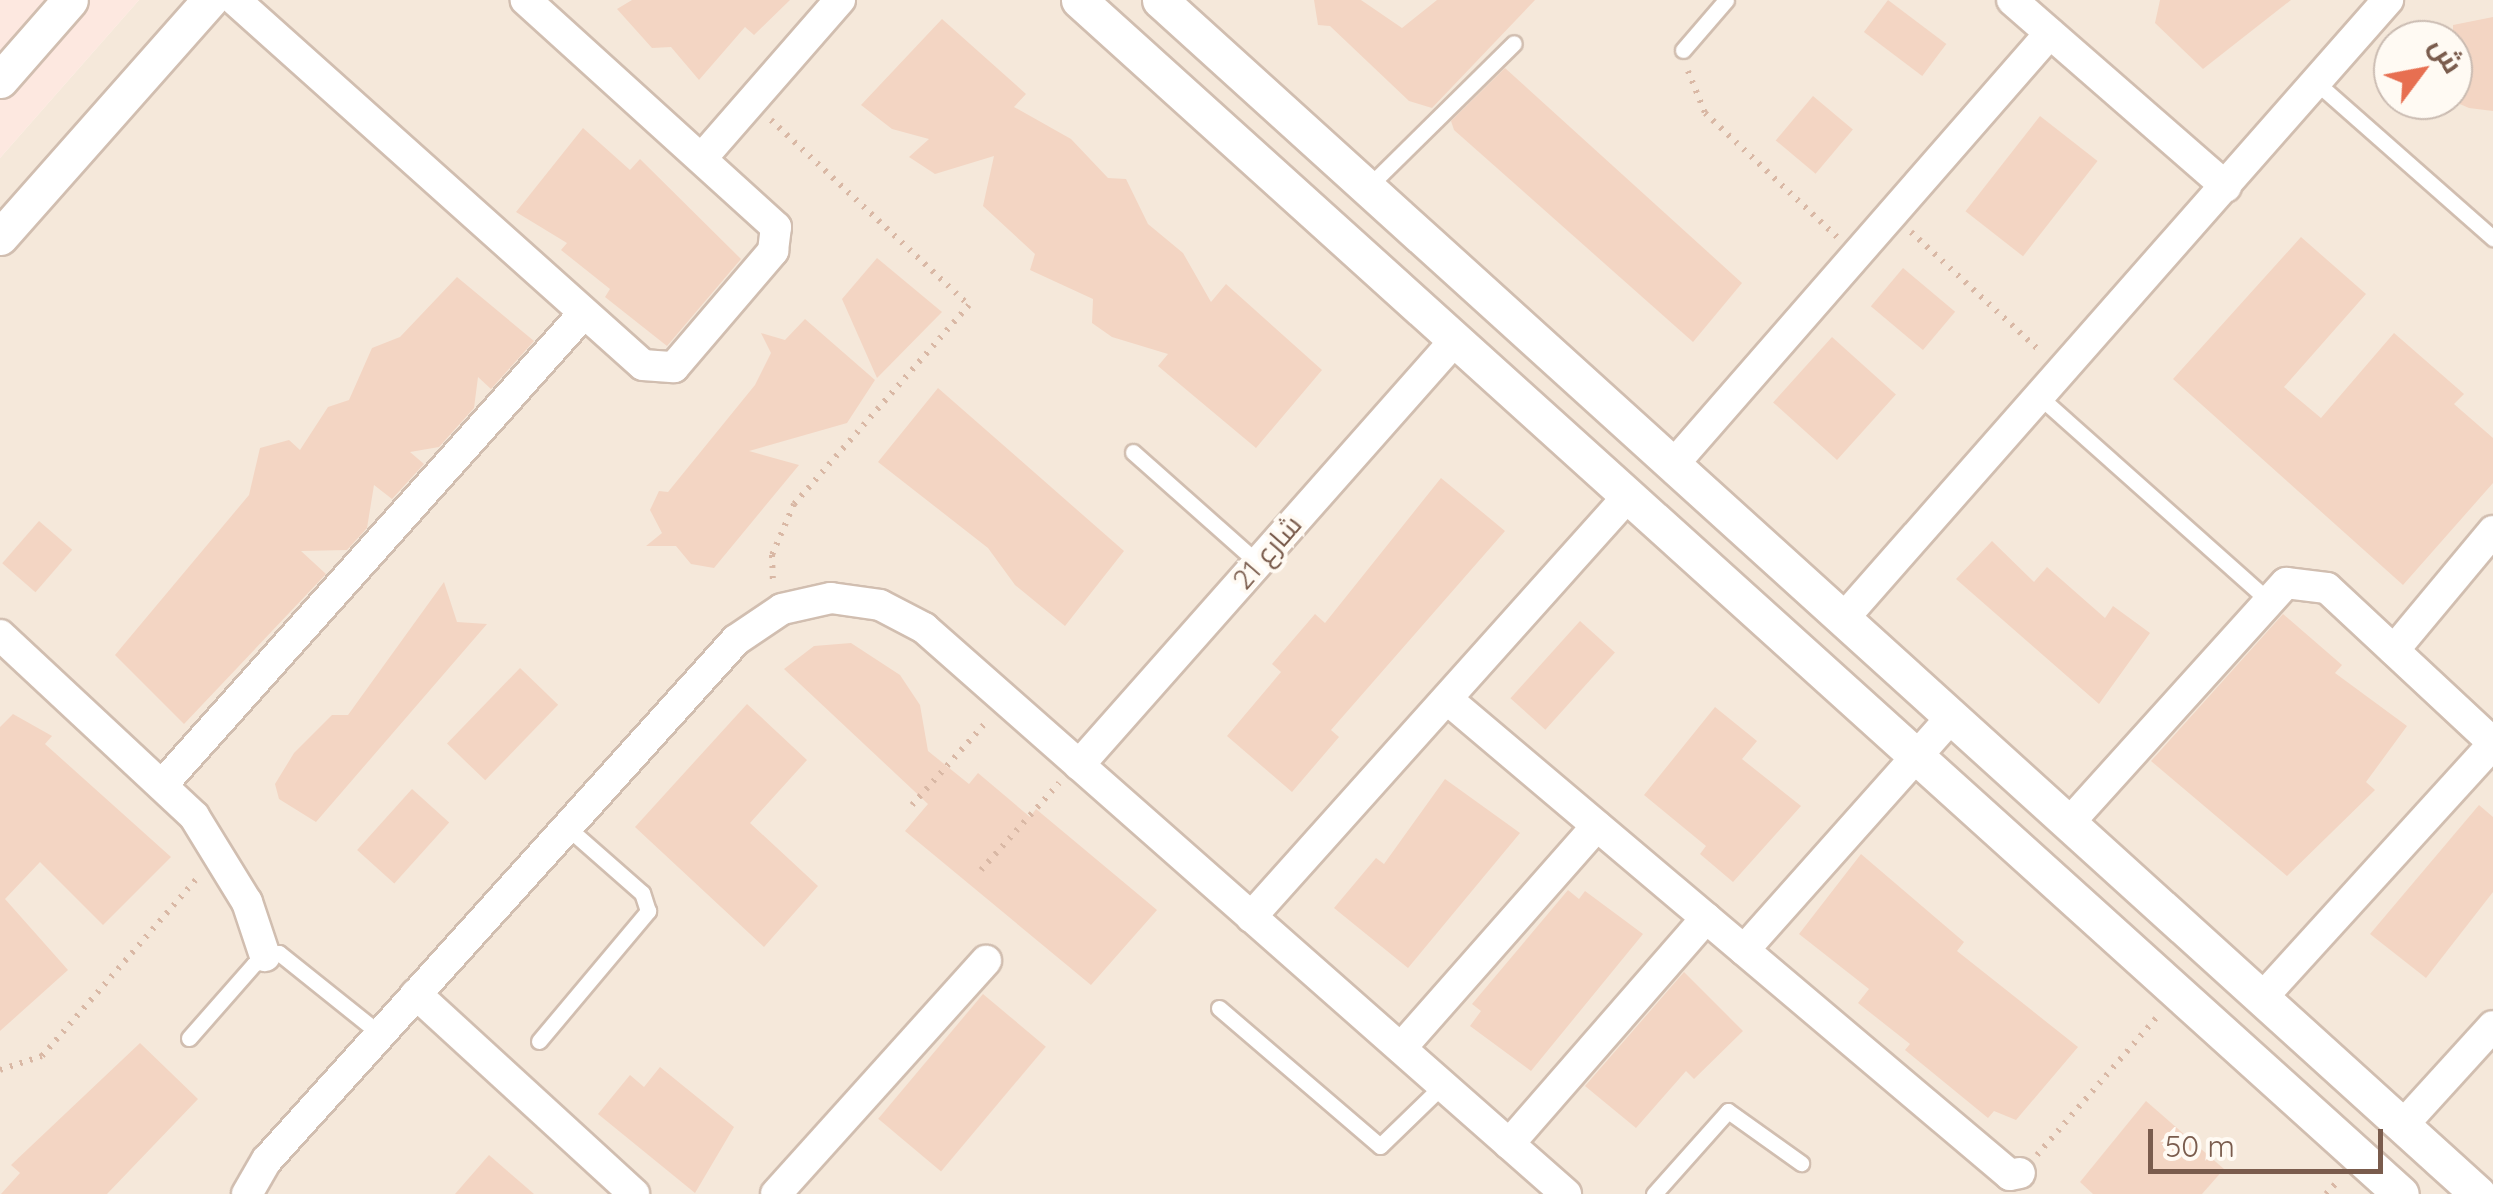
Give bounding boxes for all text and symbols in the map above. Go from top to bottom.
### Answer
north arrow [2373,20,2473,120]
text: ش [2423,30,2472,79]
street label: شارع 21 [1226,508,1308,596]
scale bar [2153,1109,2388,1171]
text: 50 m [2165,1127,2235,1165]

